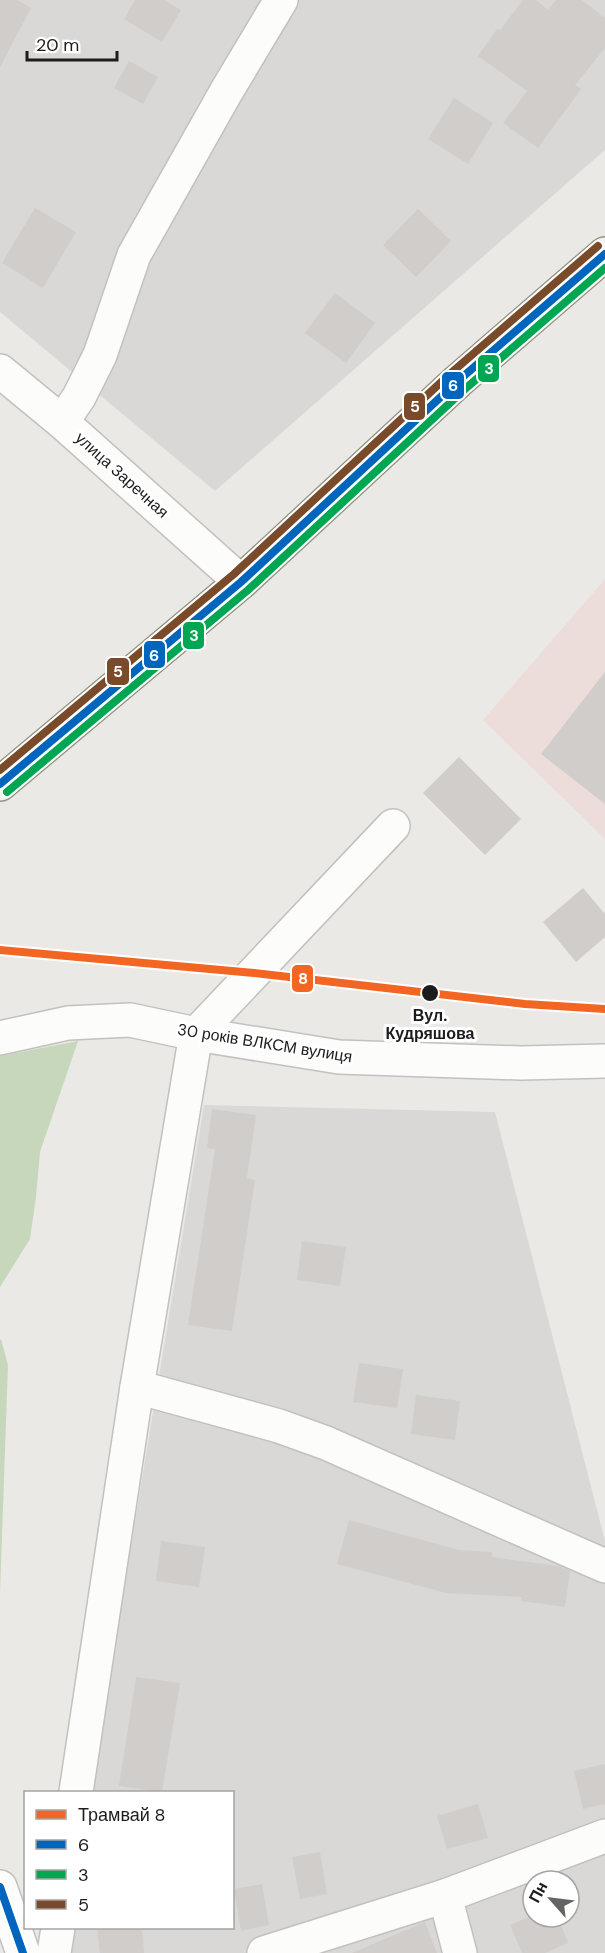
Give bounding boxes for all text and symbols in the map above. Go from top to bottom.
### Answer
scale bar [27,24,117,62]
text: 20 m [36,33,79,57]
line badge: 3 [477,354,500,383]
text: 3 [484,358,494,379]
line badge: 6 [441,371,465,400]
text: 6 [448,375,458,396]
line badge: 5 [403,392,426,421]
text: 5 [410,396,420,417]
street label: улица Заречная [71,427,173,523]
line badge: 3 [182,621,205,650]
text: 3 [189,625,199,646]
line badge: 6 [143,640,166,669]
text: 6 [149,645,159,666]
line badge: 5 [106,657,130,686]
text: 5 [113,661,123,682]
line badge: 8 [291,964,314,993]
text: 8 [298,968,308,989]
marker: Вул. Кудряшова [420,983,440,1003]
place label: Вул. Кудряшова [386,1005,475,1044]
street label: 30 років ВЛКСМ вулиця [176,1019,354,1067]
legend [24,1791,234,1929]
text: Трамвай 8 [78,1803,166,1827]
text: 6 [78,1833,89,1857]
text: 3 [78,1863,89,1887]
north arrow [521,1869,581,1929]
text: Пн [524,1878,552,1906]
text: 5 [78,1893,89,1917]

